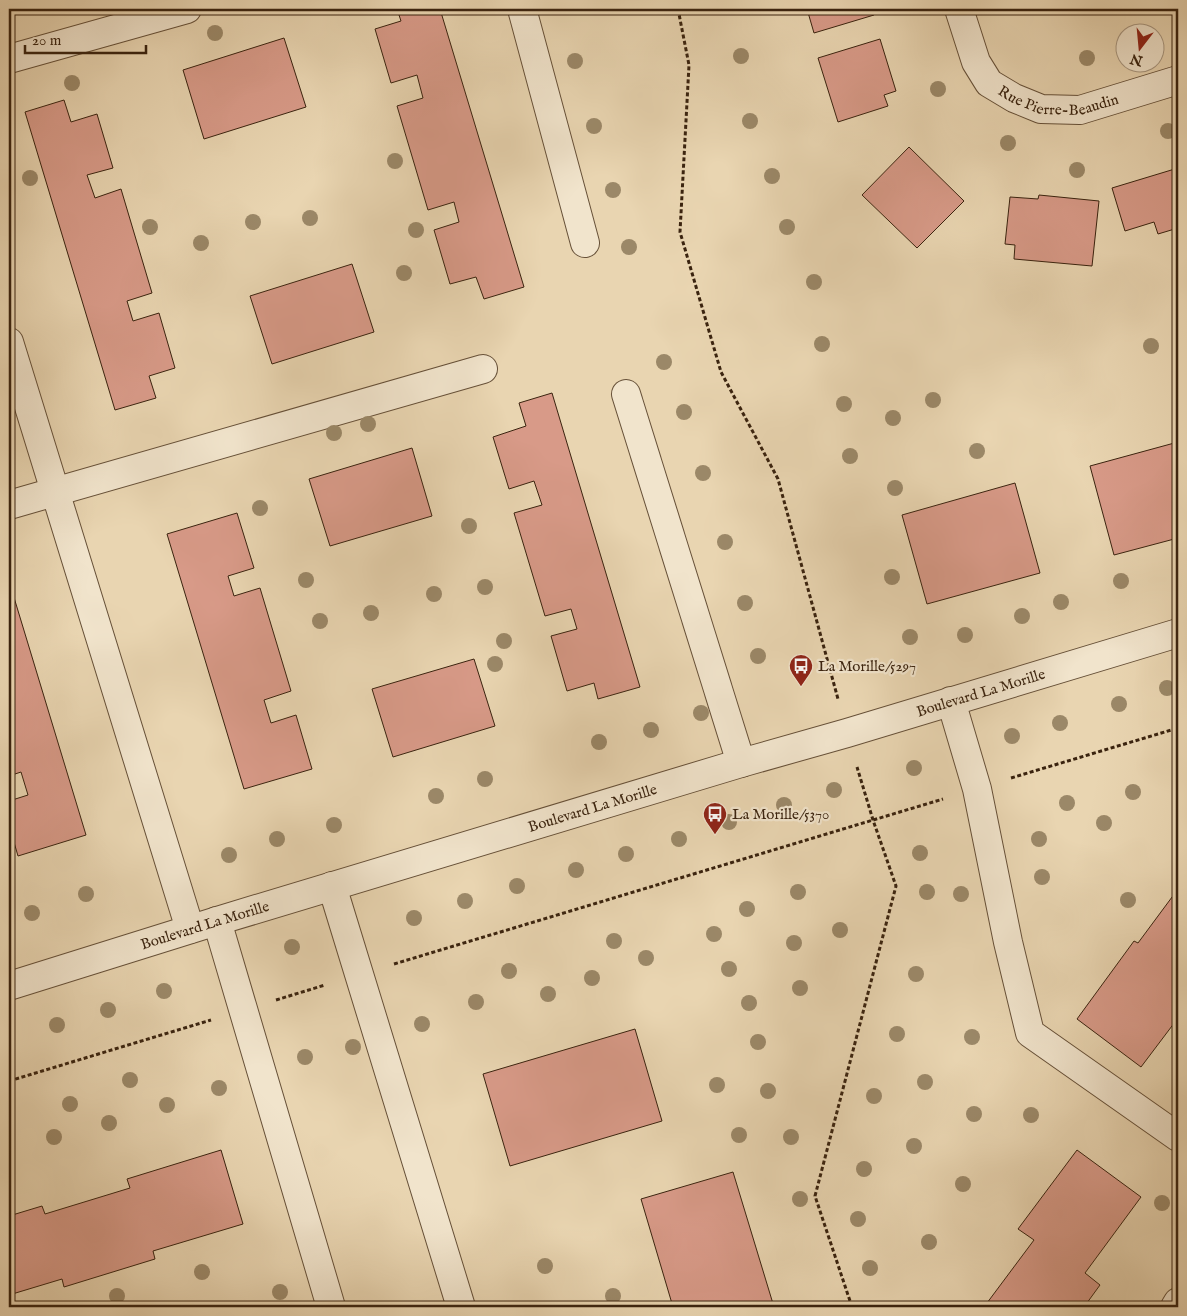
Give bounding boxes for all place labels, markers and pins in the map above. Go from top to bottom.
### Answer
bus stop icon: La Morille/5297 [788,653,814,687]
place label: La Morille/5297 [818,657,916,676]
bus stop icon: La Morille/5370 [702,801,728,835]
place label: La Morille/5370 [732,805,830,824]

